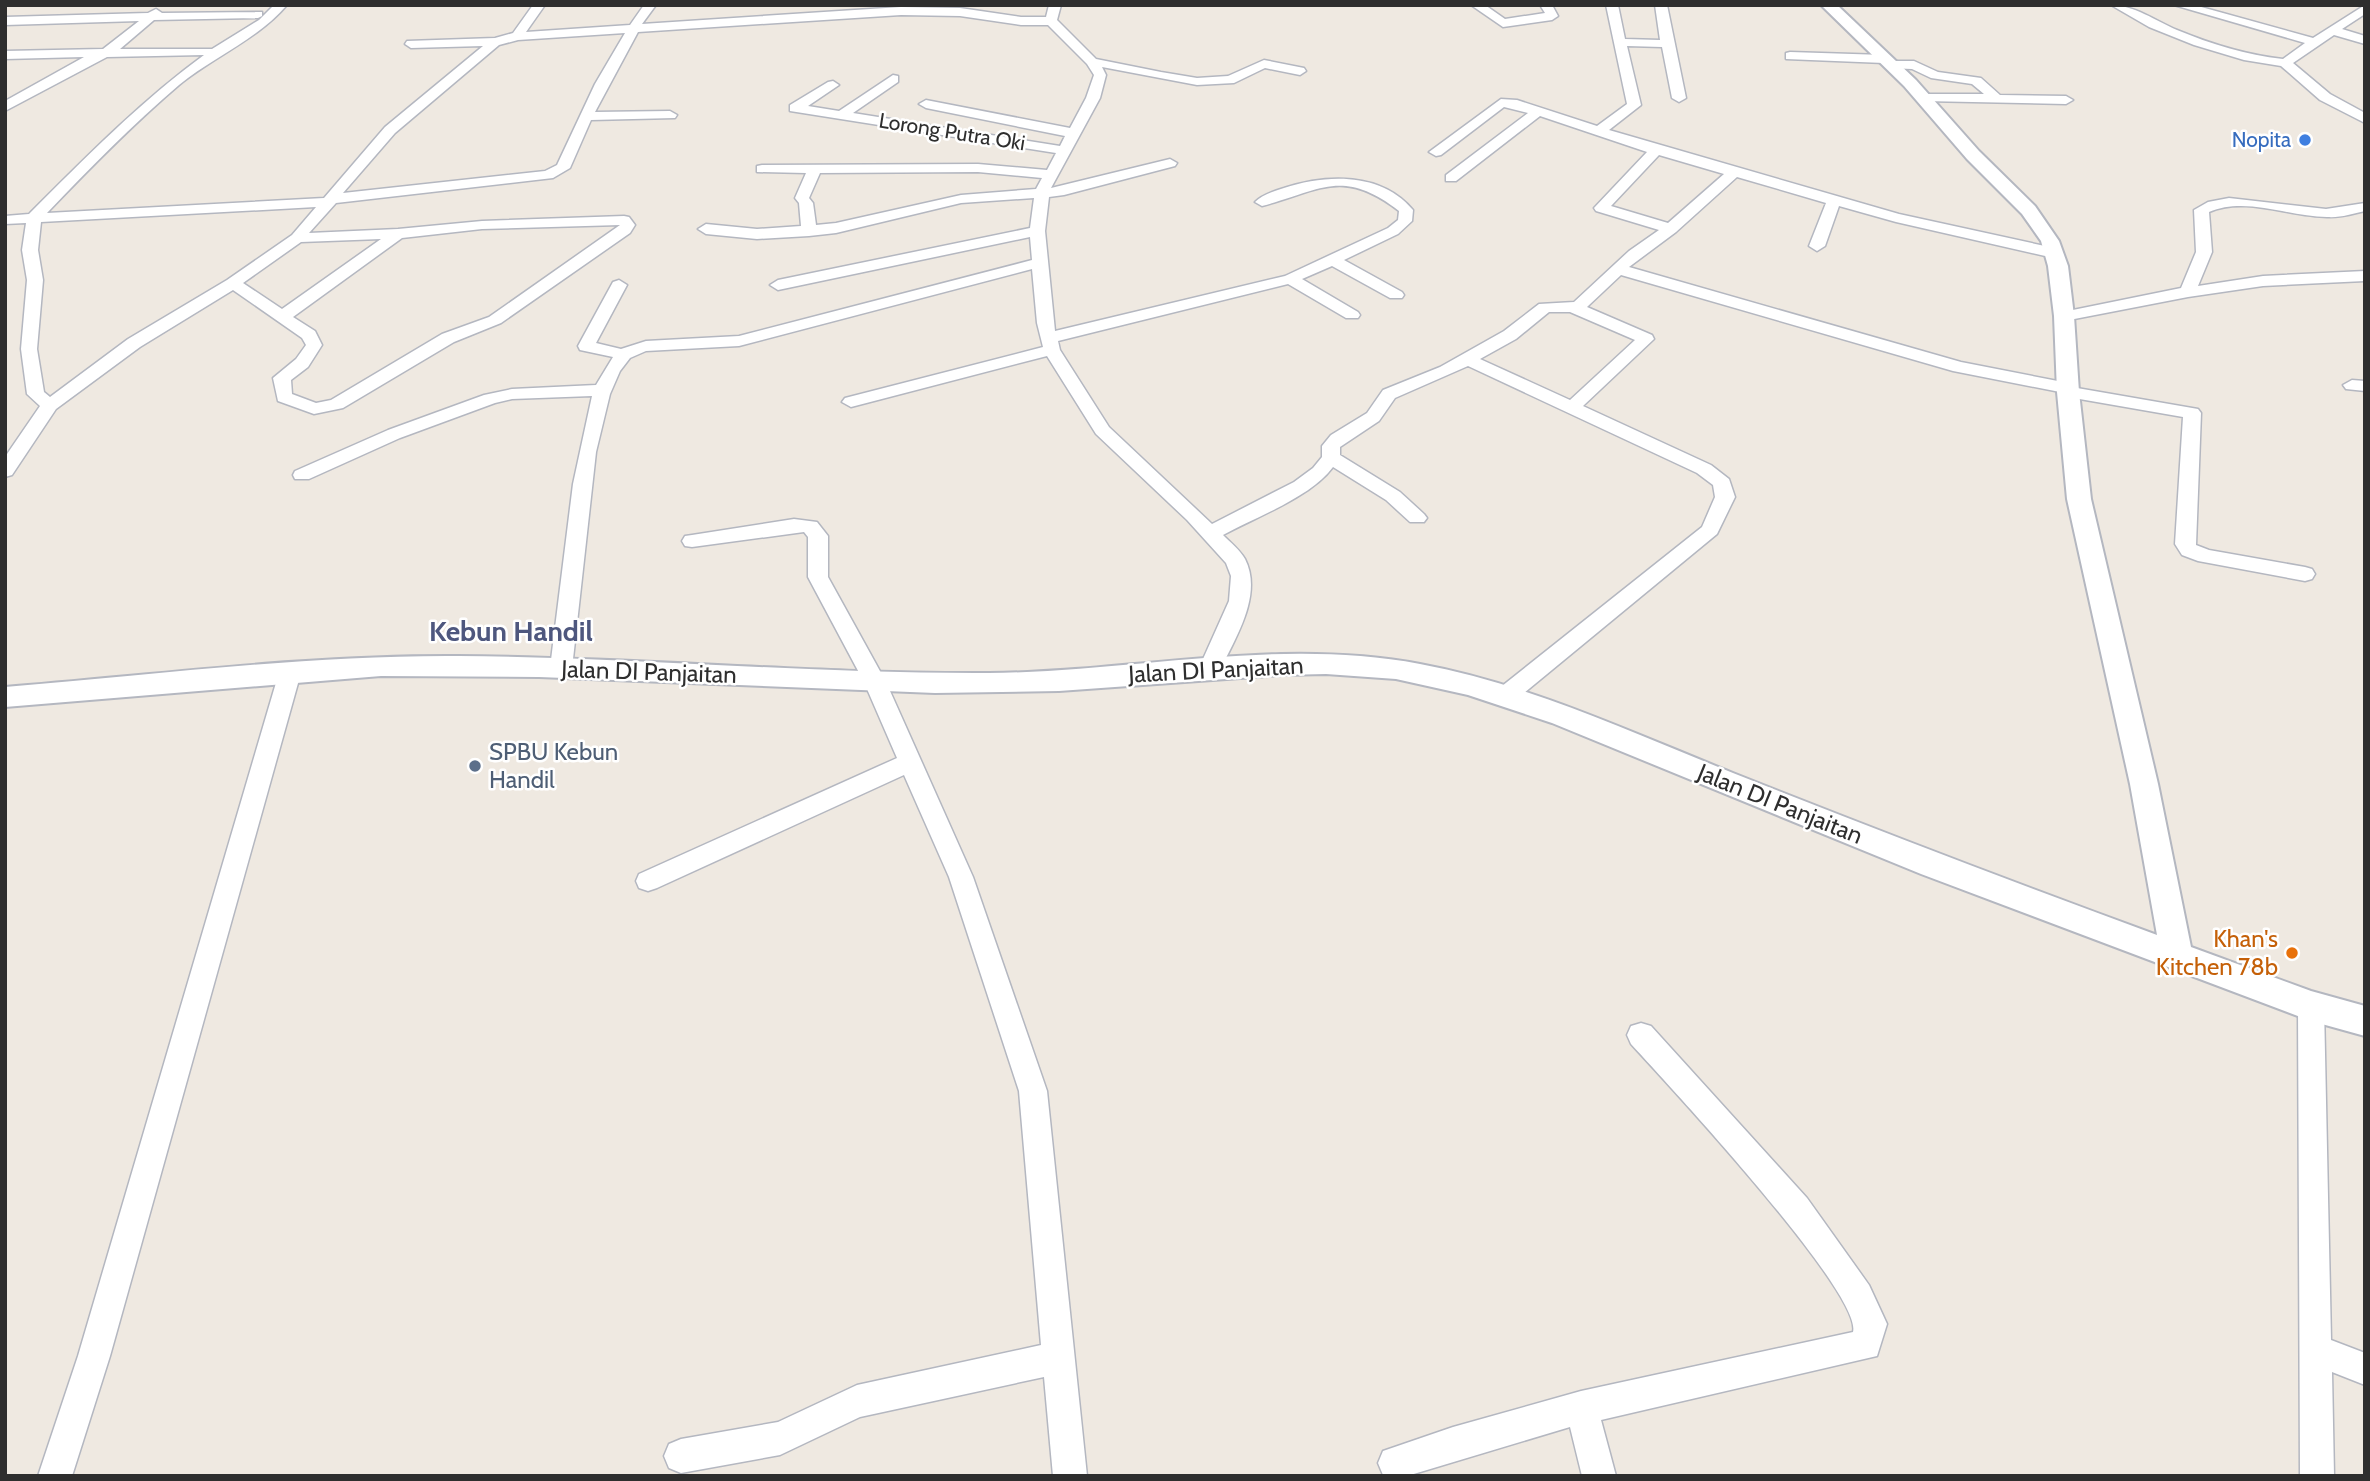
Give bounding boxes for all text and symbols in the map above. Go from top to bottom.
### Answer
street label: Lorong Putra Oki [877,108,1027,155]
place label: Nopita [2232,127,2291,152]
marker: Nopita [2297,132,2313,148]
district label: Kebun Handil [429,614,593,648]
street label: Jalan DI Panjaitan [1127,650,1304,689]
street label: Jalan DI Panjaitan [560,654,737,689]
place label: SPBU Kebun Handil [489,737,618,794]
street label: Jalan DI Panjaitan [1693,757,1867,850]
marker: SPBU Kebun Handil [467,758,483,774]
place label: Khan's Kitchen 78b [2156,924,2278,981]
marker: Khan's Kitchen 78b [2284,945,2300,961]

